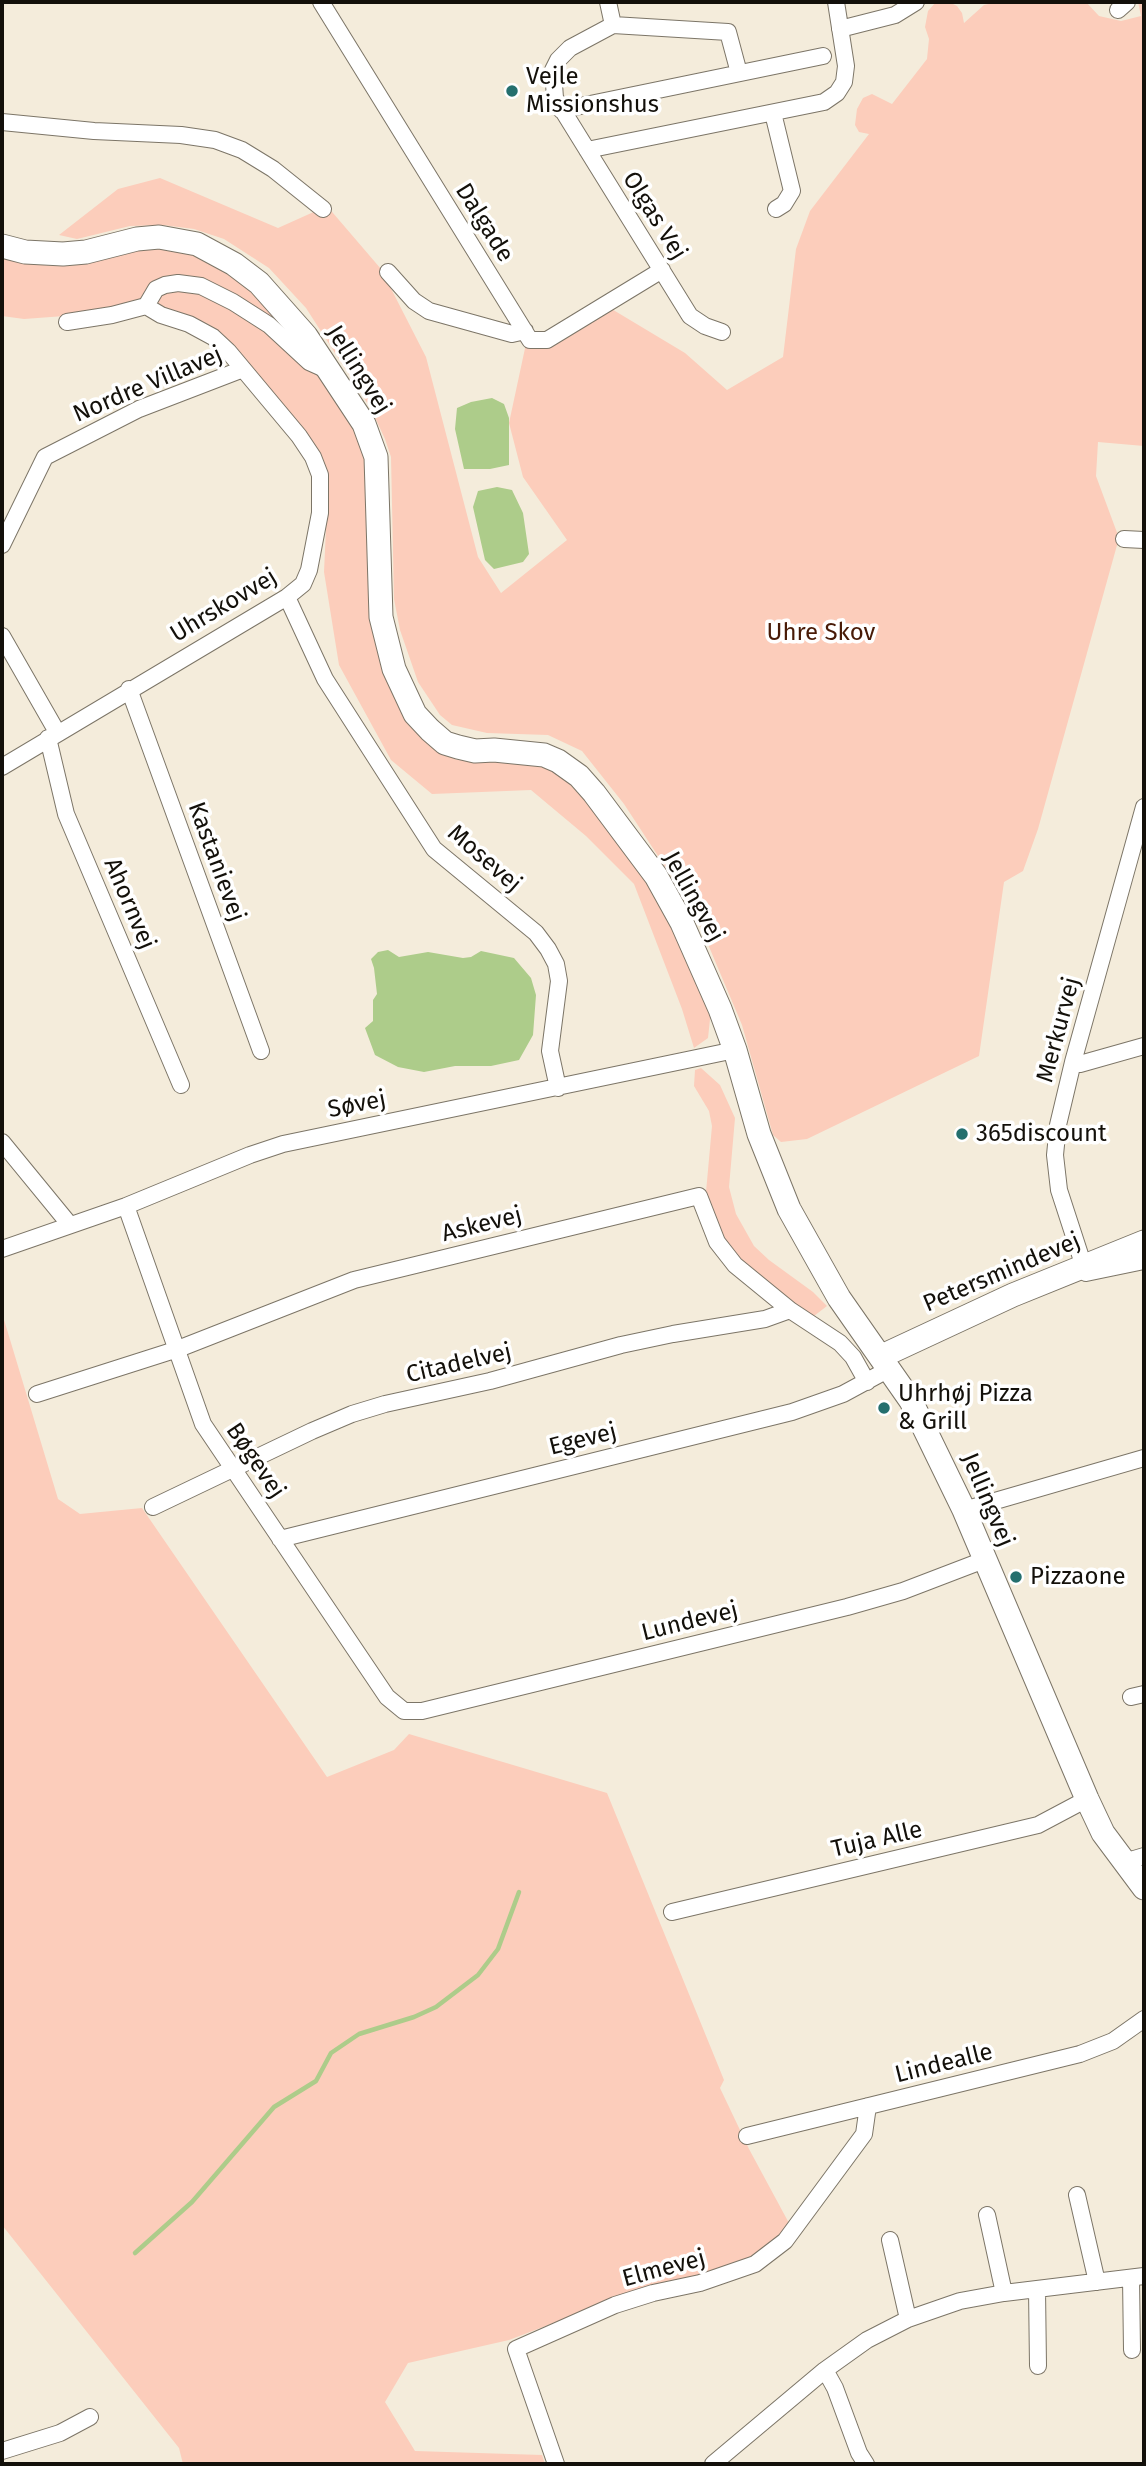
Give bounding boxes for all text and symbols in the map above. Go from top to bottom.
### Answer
place label: Vejle Missionshus [526,63,659,119]
marker: Vejle Missionshus [504,83,520,99]
street label: Olgas Vej [616,167,692,265]
street label: Dalgade [449,178,519,268]
street label: Jellingvej [319,320,397,420]
street label: Nordre Villavej [69,341,227,429]
street label: Uhrskovvej [165,563,283,649]
park label: Uhre Skov [767,619,875,647]
street label: Kastanievej [181,798,251,926]
street label: Mosevej [441,819,527,899]
street label: Jellingvej [656,847,730,947]
street label: Ahornvej [97,854,161,954]
street label: Merkurvej [1031,974,1087,1086]
street label: Søvej [326,1085,388,1125]
place label: 365discount [976,1120,1107,1148]
marker: 365discount [954,1126,970,1142]
street label: Askevej [439,1201,525,1249]
street label: Petersmindevej [919,1227,1085,1319]
street label: Citadelvej [403,1338,515,1390]
place label: Uhrhøj Pizza & Grill [898,1380,1033,1436]
marker: Uhrhøj Pizza & Grill [876,1400,892,1416]
street label: Bøgevej [219,1418,291,1504]
street label: Egevej [546,1418,620,1462]
street label: Jellingvej [954,1449,1020,1551]
place label: Pizzaone [1030,1563,1126,1591]
marker: Pizzaone [1008,1569,1024,1585]
street label: Lundevej [639,1596,741,1648]
street label: Tuja Alle [829,1816,925,1864]
street label: Lindealle [892,2038,996,2090]
street label: Elmevej [619,2244,709,2294]

